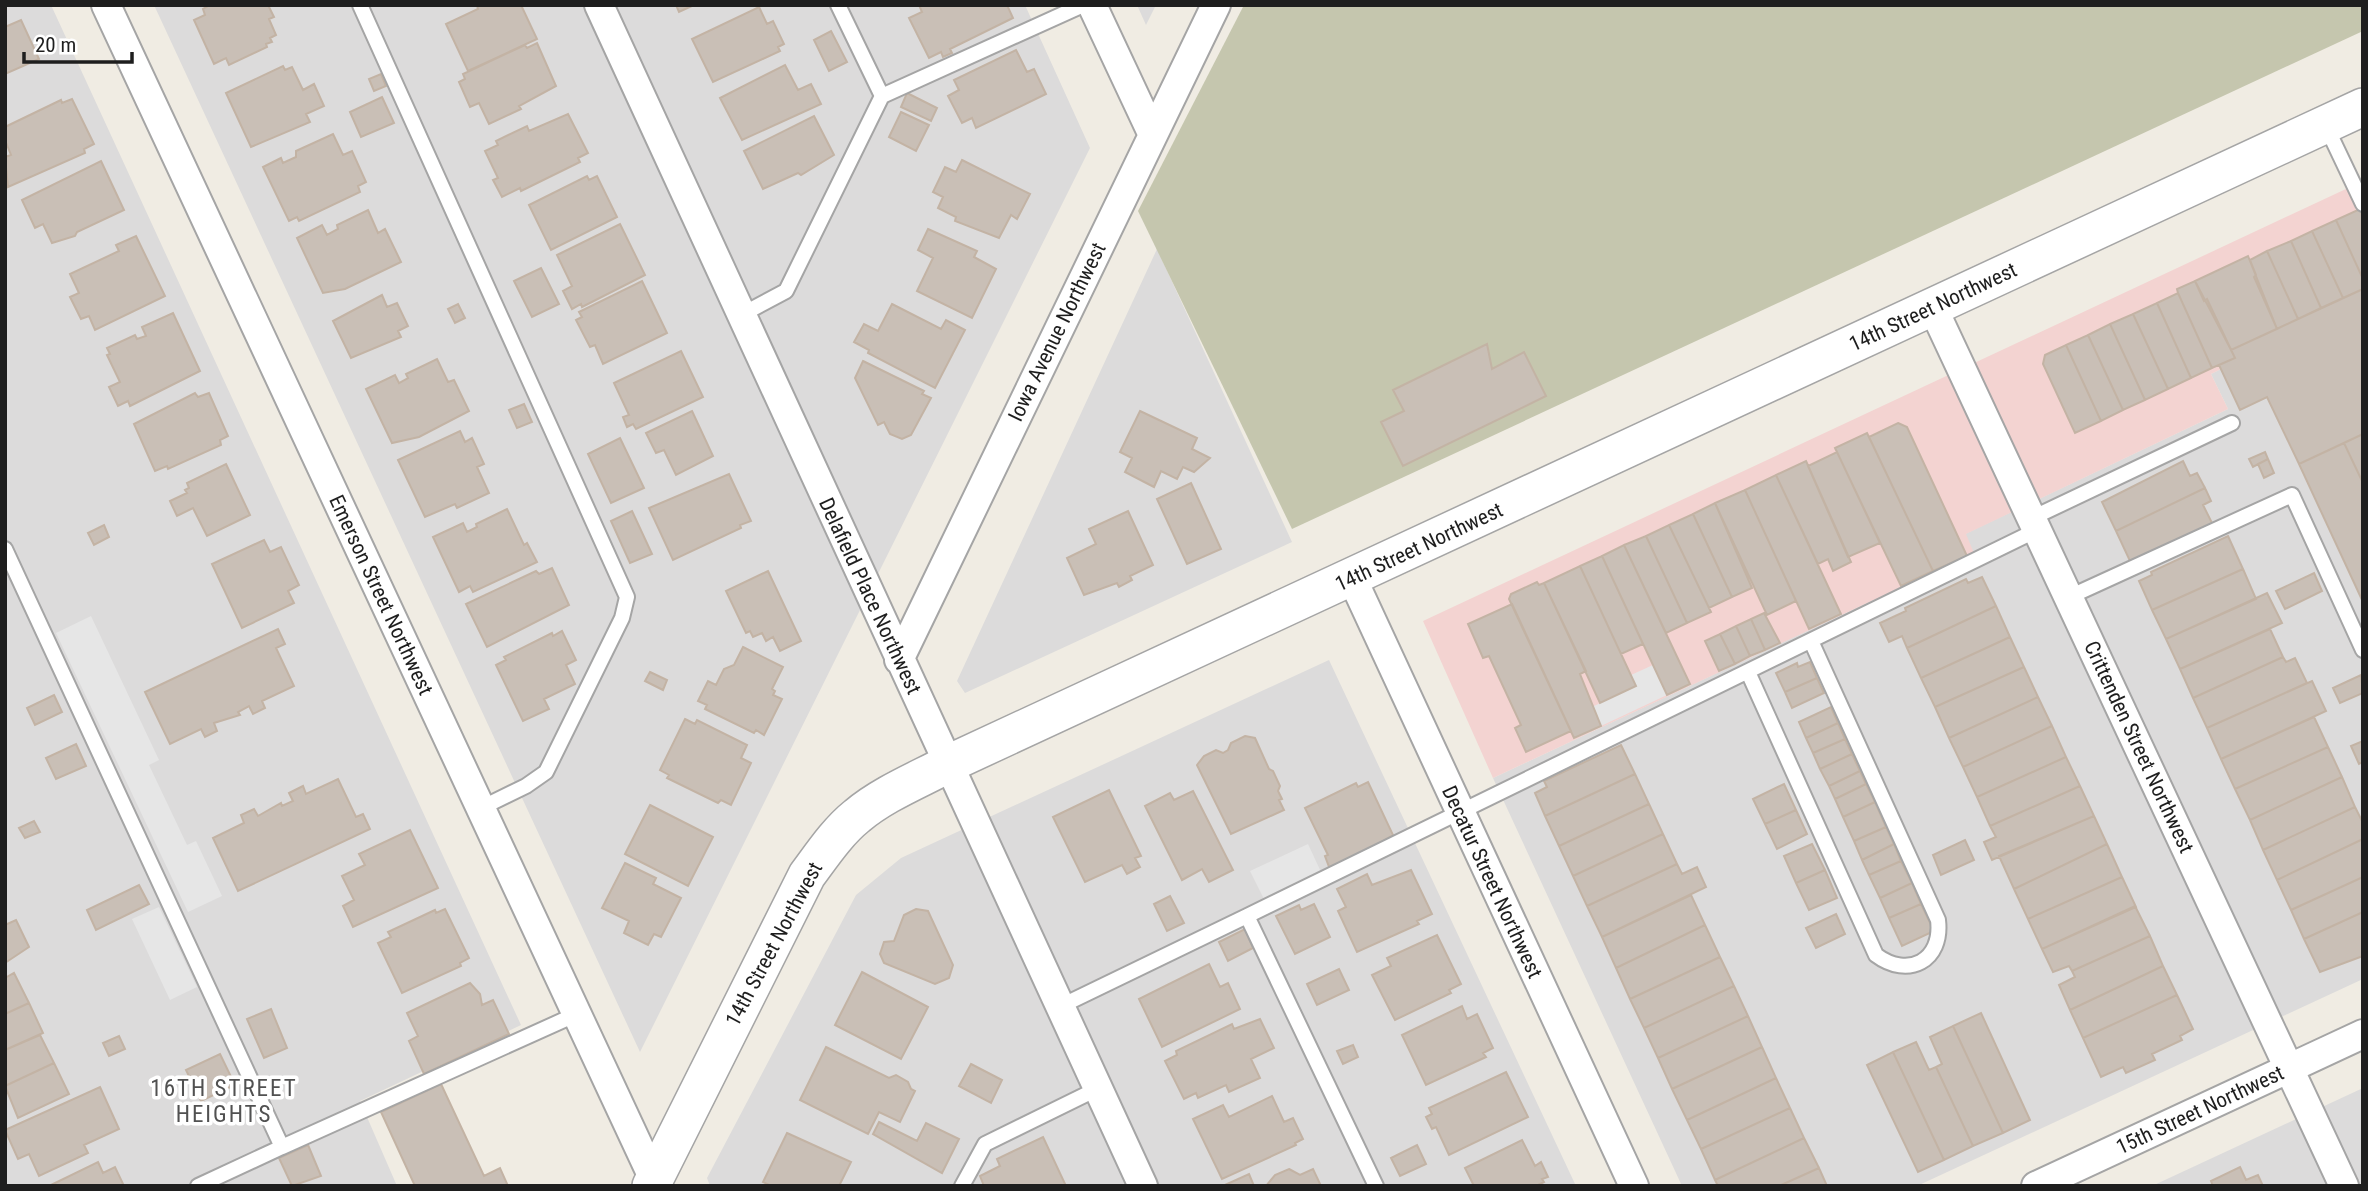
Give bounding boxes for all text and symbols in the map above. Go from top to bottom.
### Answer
scale bar [24,21,133,65]
text: 20 m [35,33,76,57]
street label: Iowa Avenue Northwest [1003,239,1111,425]
street label: 14th Street Northwest [1845,258,2021,356]
street label: Emerson Street Northwest [324,491,438,699]
street label: Delafield Place Northwest [814,494,926,698]
street label: 14th Street Northwest [1331,498,1507,596]
street label: Crittenden Street Northwest [2079,637,2199,857]
street label: Decatur Street Northwest [1437,782,1547,982]
street label: 14th Street Northwest [721,858,827,1030]
street label: 15th Street Northwest [2112,1061,2288,1159]
district label: 16TH STREET HEIGHTS [150,1075,298,1128]

